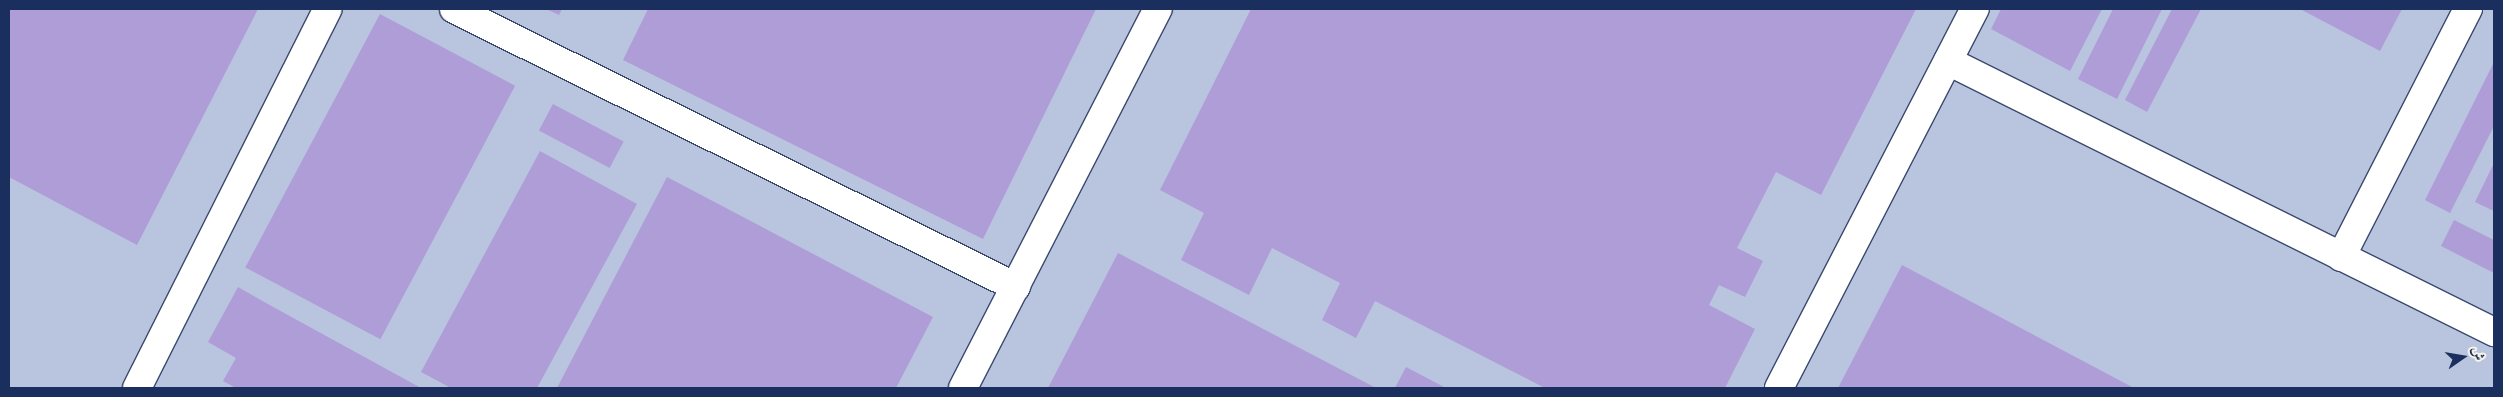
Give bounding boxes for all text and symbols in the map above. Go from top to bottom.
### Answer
north arrow [2438,332,2488,382]
text: ش [2468,345,2488,362]

